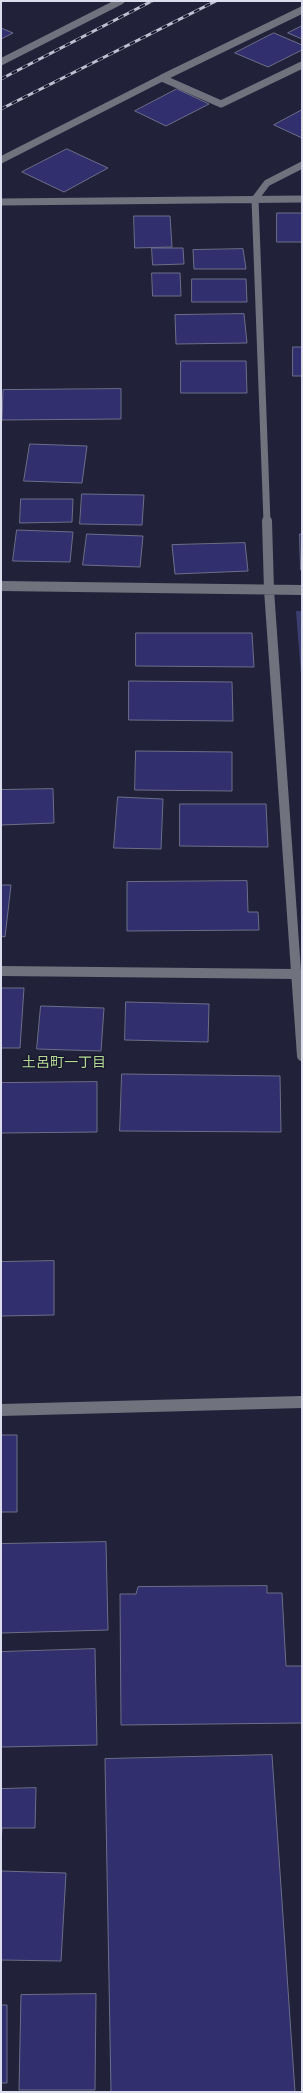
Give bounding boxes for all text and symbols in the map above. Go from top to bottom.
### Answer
district label: 土呂町一丁目 [22,1055,106,1071]

